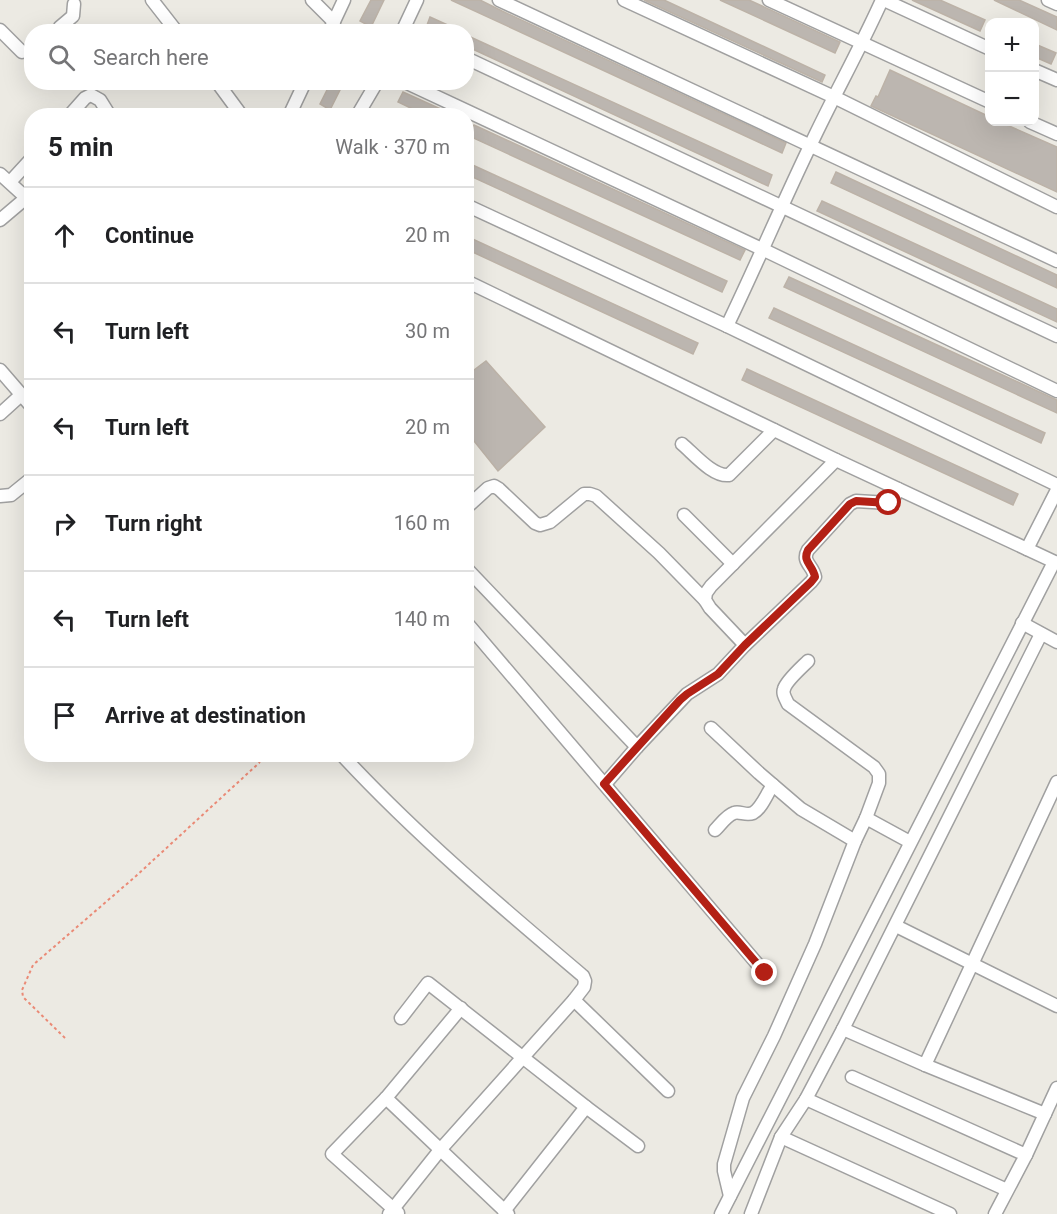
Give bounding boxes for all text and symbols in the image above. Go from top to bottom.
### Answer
map controls [985,18,1039,126]
button: + [985,18,1039,72]
search box [24,24,474,90]
icon: search [45,41,78,74]
text: Search here [93,45,209,70]
button: − [985,72,1039,126]
text: 5 min [48,132,113,162]
text: Walk · 370 m [335,135,450,159]
icon: ahead [48,219,81,252]
text: Continue [105,223,194,248]
text: 20 m [405,223,450,247]
icon: left [48,315,81,348]
text: Turn left [105,319,189,344]
text: 30 m [405,319,450,343]
icon: left [48,411,81,444]
text: Turn left [105,415,189,440]
text: 20 m [405,415,450,439]
route start [875,489,901,515]
icon: right [48,507,81,540]
text: Turn right [105,511,202,536]
text: 160 m [394,511,450,535]
icon: left [48,603,81,636]
text: Turn left [105,607,189,632]
text: 140 m [394,607,450,631]
icon: arrive [48,699,81,732]
text: Arrive at destination [105,703,306,728]
route end [751,959,777,985]

